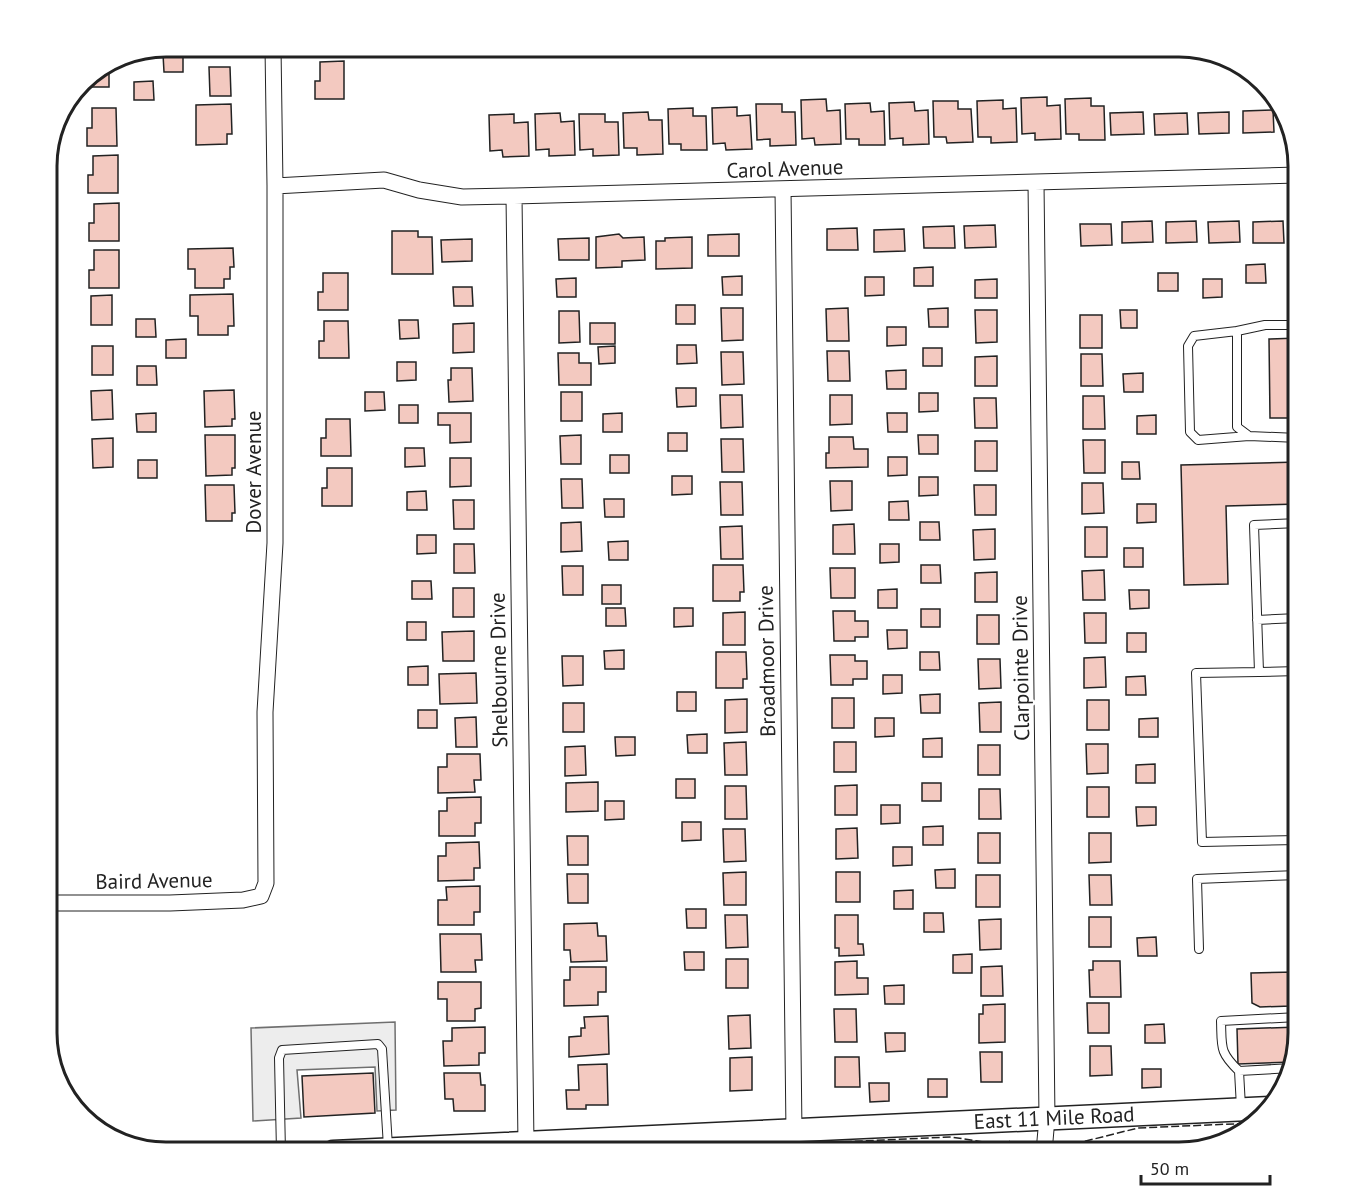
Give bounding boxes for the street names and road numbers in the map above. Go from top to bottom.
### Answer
street label: Carol Avenue [726,153,844,184]
street label: Dover Avenue [240,411,267,533]
street label: Broadmoor Drive [752,585,781,737]
street label: Shelbourne Drive [484,592,513,748]
street label: Clarpointe Drive [1006,595,1035,741]
street label: Baird Avenue [95,866,213,895]
street label: East 11 Mile Road [973,1100,1135,1135]

